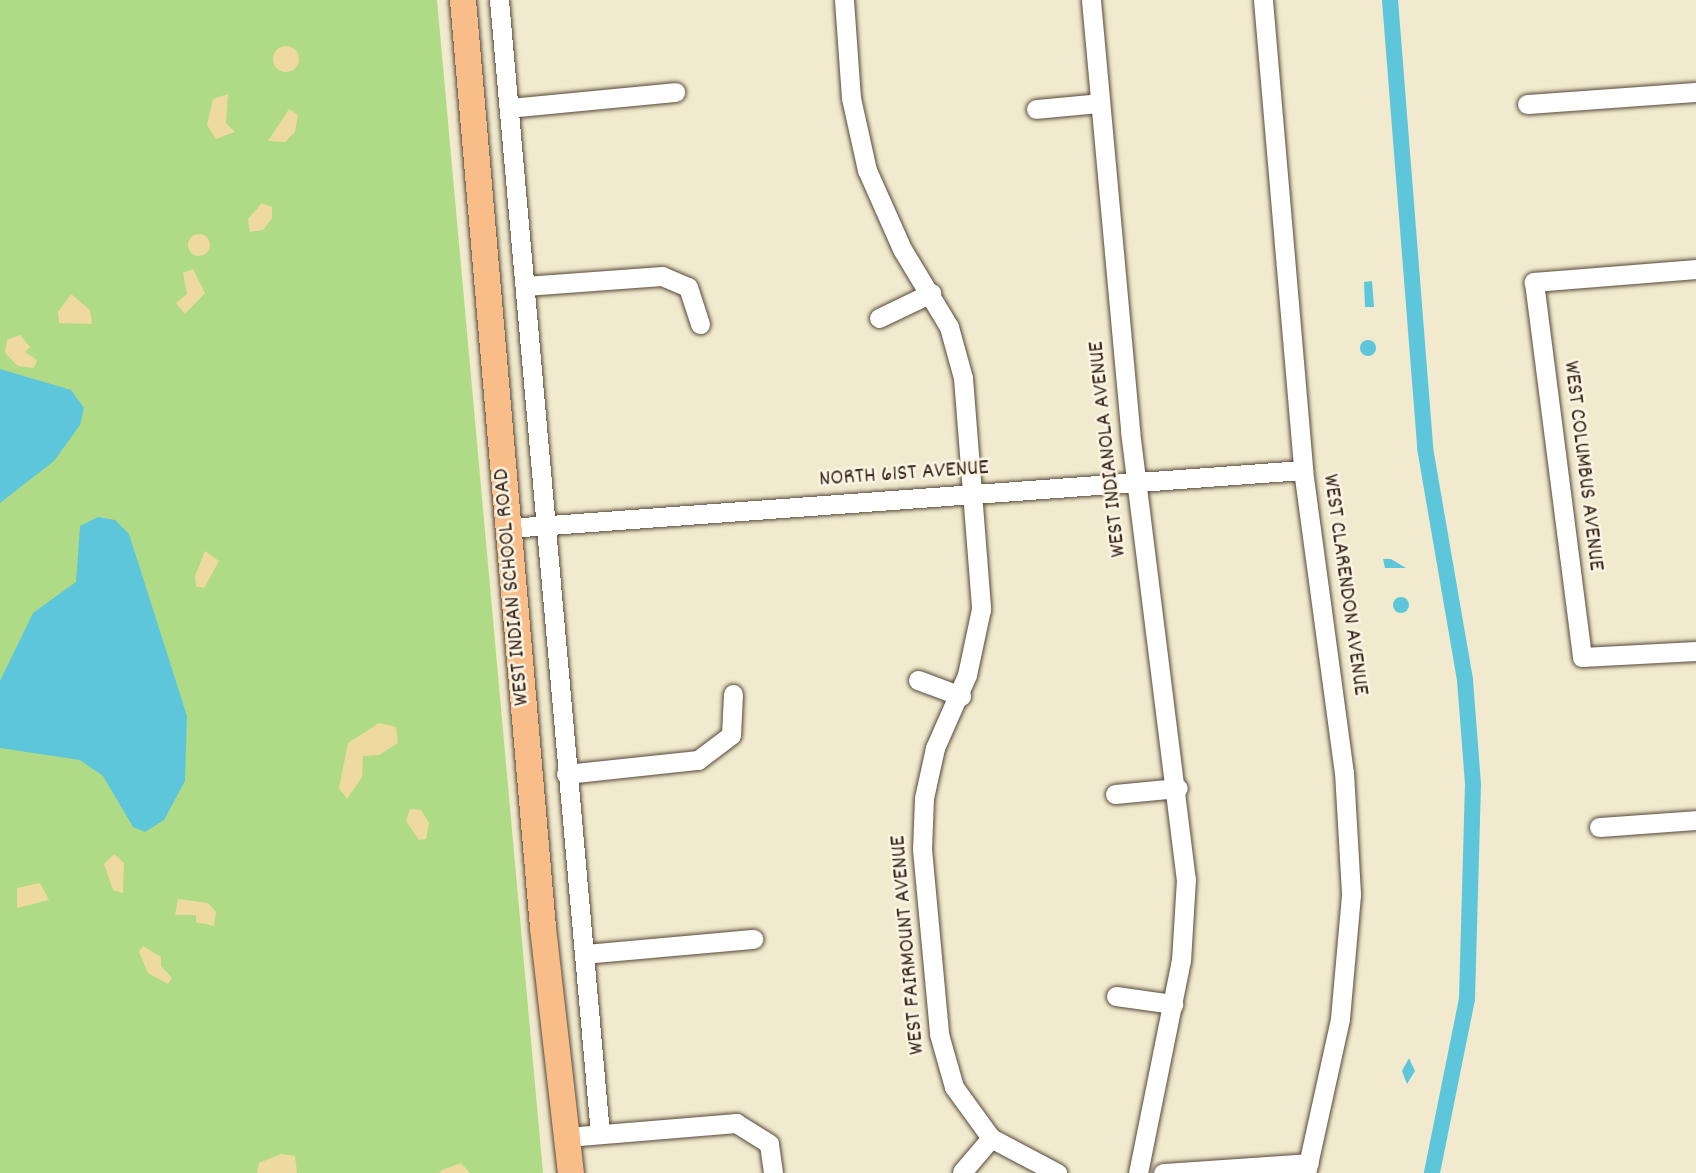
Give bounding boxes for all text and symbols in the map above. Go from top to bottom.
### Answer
street label: WEST INDIANOLA AVENUE [1084,340,1134,558]
street label: WEST COLUMBUS AVENUE [1555,360,1609,572]
street label: NORTH 61ST AVENUE [818,455,990,495]
street label: WEST INDIAN SCHOOL ROAD [489,467,537,707]
street label: WEST CLARENDON AVENUE [1315,473,1373,697]
street label: WEST FAIRMOUNT AVENUE [886,834,932,1056]

